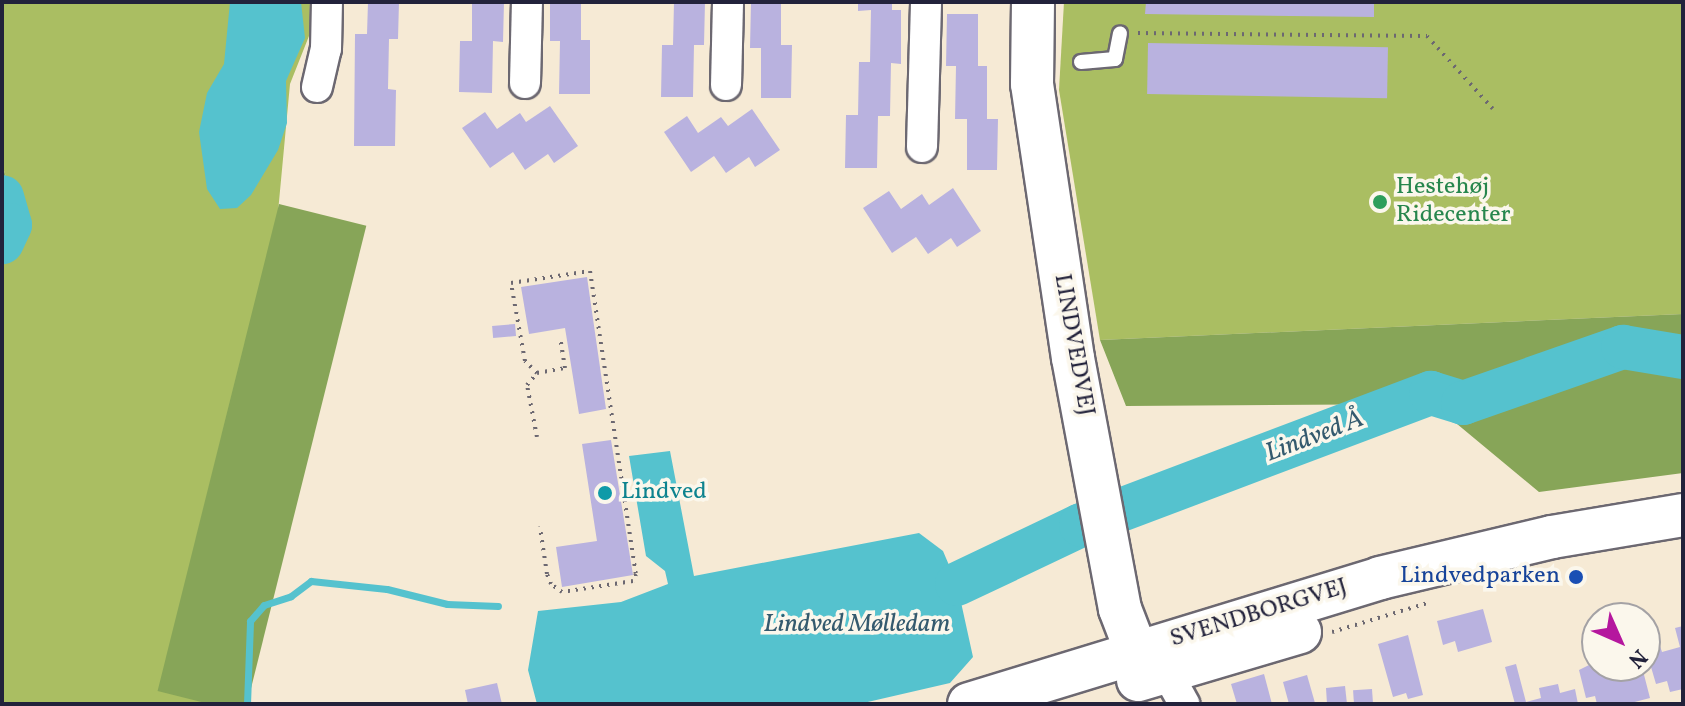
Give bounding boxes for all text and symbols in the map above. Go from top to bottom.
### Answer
place label: Hestehøj Ridecenter [1396,174,1511,230]
marker: Hestehøj Ridecenter [1371,193,1389,211]
street label: LINDVEDVEJ [1046,272,1100,418]
water label: Lindved Å [1261,404,1369,470]
place label: Lindved [621,479,707,507]
marker: Lindved [596,484,614,502]
place label: Lindvedparken [1400,563,1560,591]
marker: Lindvedparken [1567,568,1585,586]
street label: SVENDBORGVEJ [1167,573,1351,655]
north arrow [1581,602,1661,682]
water label: Lindved Mølledam [764,609,950,641]
text: N [1620,641,1654,675]

